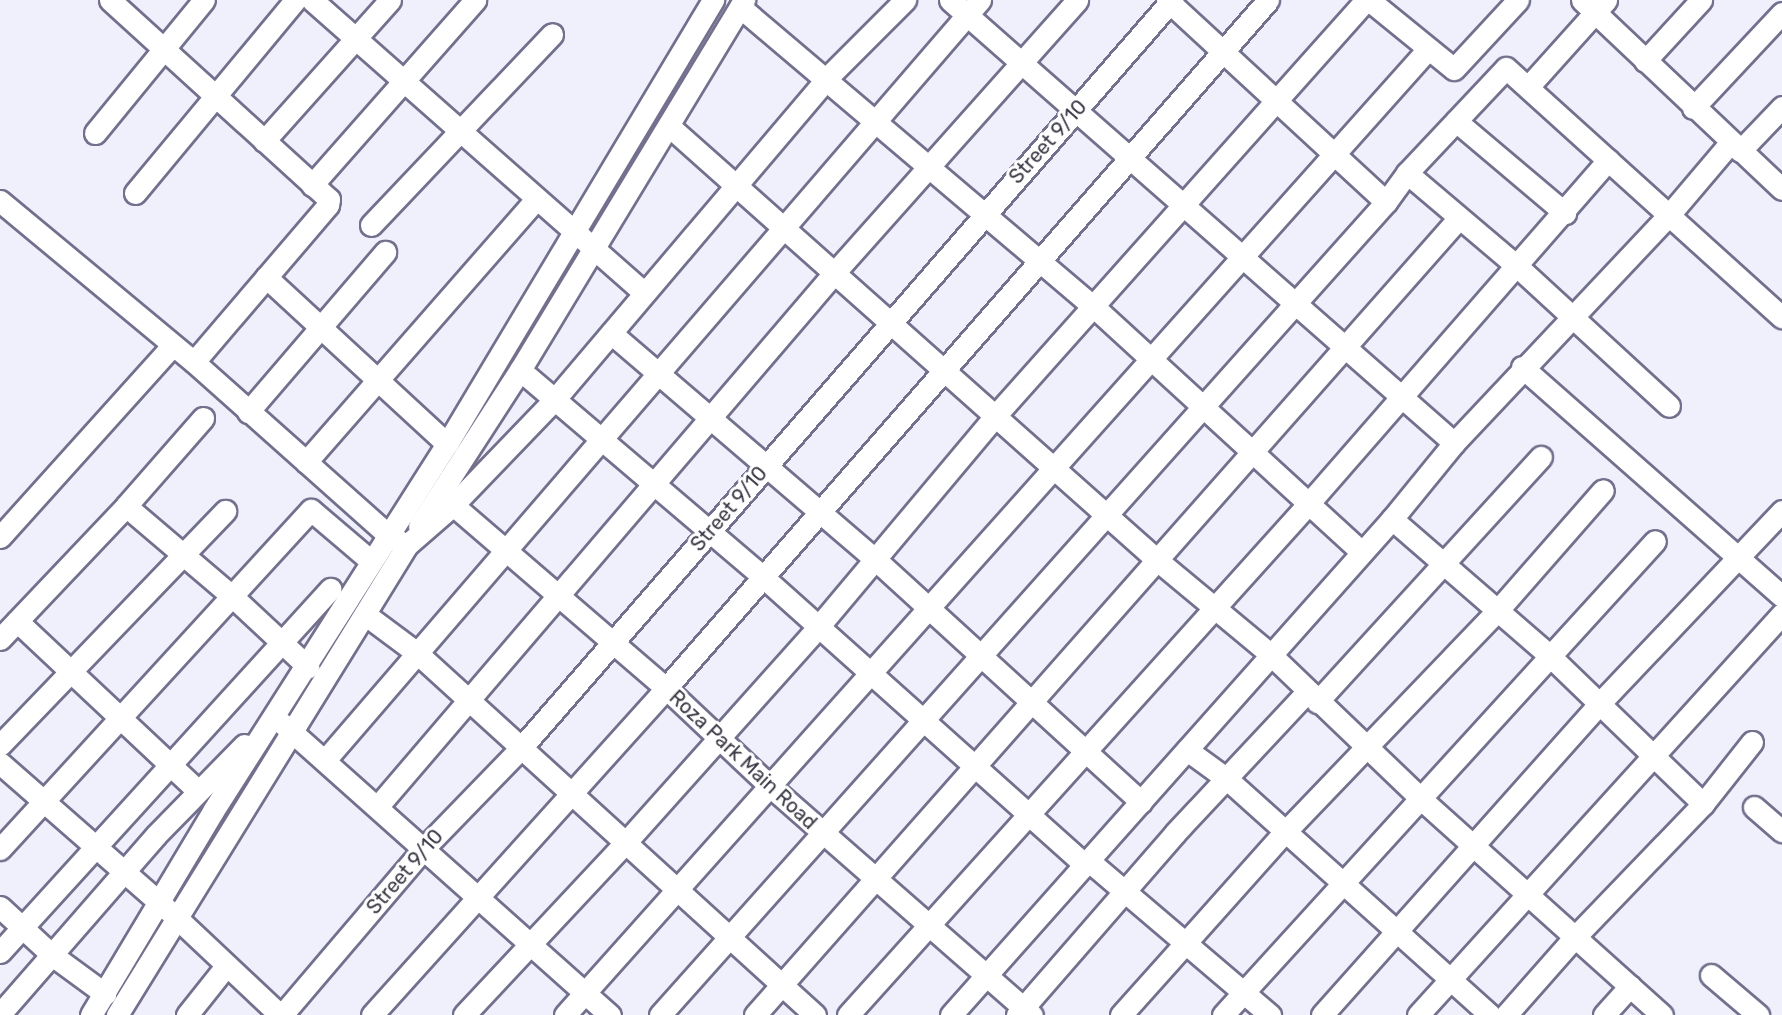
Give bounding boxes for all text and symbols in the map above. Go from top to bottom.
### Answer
street label: Street 9/10 [1004,95,1092,189]
street label: Street 9/10 [686,462,772,556]
street label: Roza Park Main Road [664,685,822,835]
street label: Street 9/10 [362,825,448,919]

